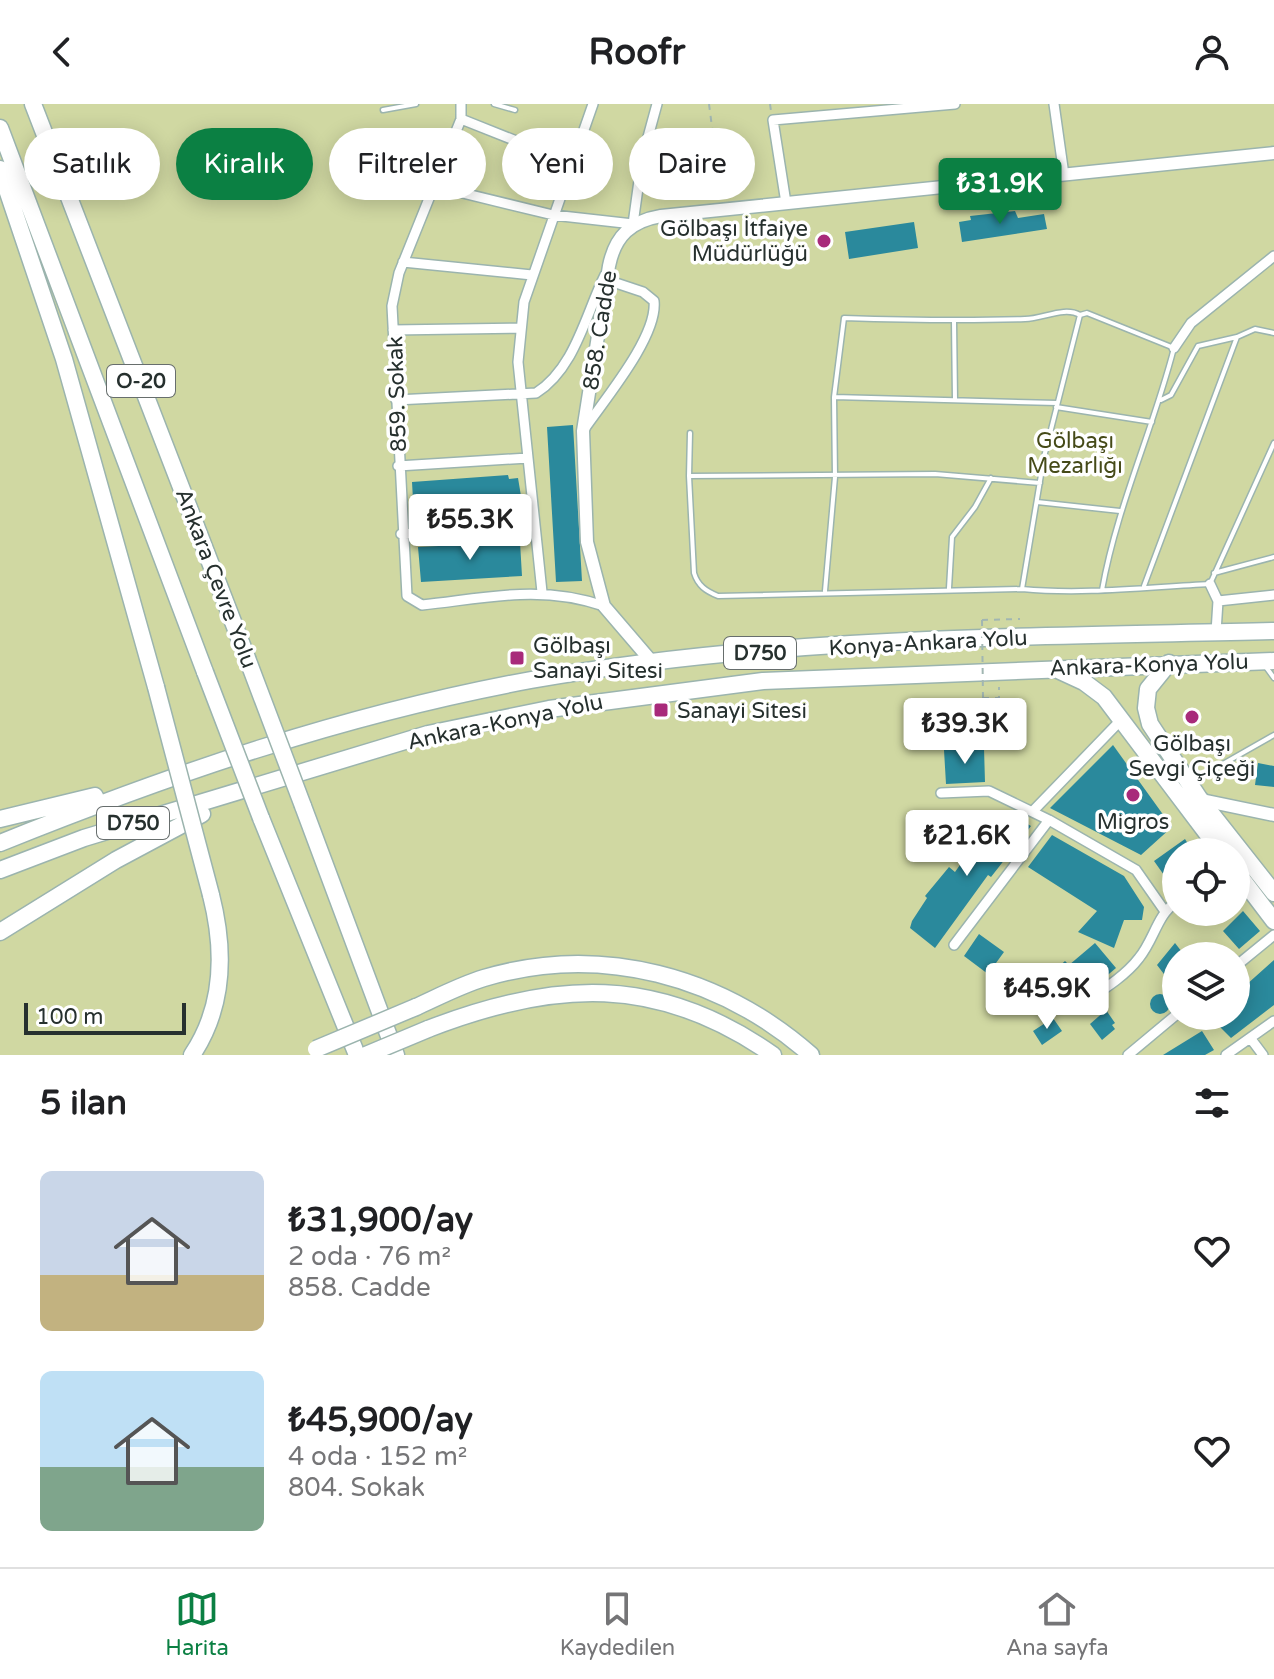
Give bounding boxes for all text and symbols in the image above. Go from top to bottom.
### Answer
icon: back [40,30,84,74]
icon: person [1190,30,1234,74]
text: Roofr [589,31,685,74]
chip: Satılık [24,128,160,200]
chip: Kiralık [176,128,313,200]
chip: Filtreler [329,128,486,200]
chip: Yeni [502,128,613,200]
chip: Daire [629,128,755,200]
pin: ₺31.9K [935,158,1065,226]
text: ₺31.9K [957,168,1043,199]
place label: Gölbaşı İtfaiye Müdürlüğü [660,216,808,267]
marker: Gölbaşı İtfaiye Müdürlüğü [815,232,833,250]
street label: 858. Cadde [578,268,622,392]
street label: 859. Sokak [382,336,412,452]
road number: O-20 [107,365,175,397]
park label: Gölbaşı Mezarlığı [1027,428,1123,479]
street label: Ankara Çevre Yolu [170,485,262,672]
pin: ₺55.3K [405,494,535,562]
text: ₺55.3K [427,504,513,535]
street label: Konya-Ankara Yolu [828,625,1028,661]
place label: Gölbaşı Sanayi Sitesi [533,633,663,684]
road number: D750 [724,637,796,669]
marker: Gölbaşı Sanayi Sitesi [508,649,526,667]
street label: Ankara-Konya Yolu [1049,649,1249,681]
street label: Ankara-Konya Yolu [405,689,605,755]
place label: Sanayi Sitesi [677,698,807,724]
pin: ₺39.3K [900,698,1030,766]
marker: Sanayi Sitesi [652,701,670,719]
text: ₺39.3K [922,708,1008,739]
marker: Gölbaşı Sevgi Çiçeği [1183,708,1201,726]
place label: Gölbaşı Sevgi Çiçeği [1129,731,1255,782]
marker: Migros [1124,786,1142,804]
road number: D750 [97,807,169,839]
place label: Migros [1097,809,1169,835]
pin: ₺21.6K [902,810,1032,878]
text: ₺21.6K [924,820,1010,851]
map controls [1162,838,1250,1030]
button: locate [1162,838,1250,926]
button: layers [1162,942,1250,1030]
pin: ₺45.9K [982,963,1112,1031]
text: ₺45.9K [1004,973,1090,1004]
scale bar [24,999,186,1035]
text: 100 m [36,1004,103,1030]
icon: filters [1190,1081,1234,1125]
text: 5 ilan [40,1083,127,1124]
text: ₺31,900/ay [288,1200,473,1241]
icon: home [104,1203,200,1299]
icon: heart [1190,1229,1234,1273]
text: 2 oda · 76 m² [288,1241,451,1272]
text: 858. Cadde [288,1272,431,1303]
text: ₺45,900/ay [288,1400,473,1441]
icon: home [104,1403,200,1499]
icon: heart [1190,1429,1234,1473]
text: 4 oda · 152 m² [288,1441,467,1472]
text: 804. Sokak [288,1472,425,1503]
tab: Harita [165,1587,229,1661]
tab: Kaydedilen [560,1587,675,1661]
tab: Ana sayfa [1006,1587,1109,1661]

